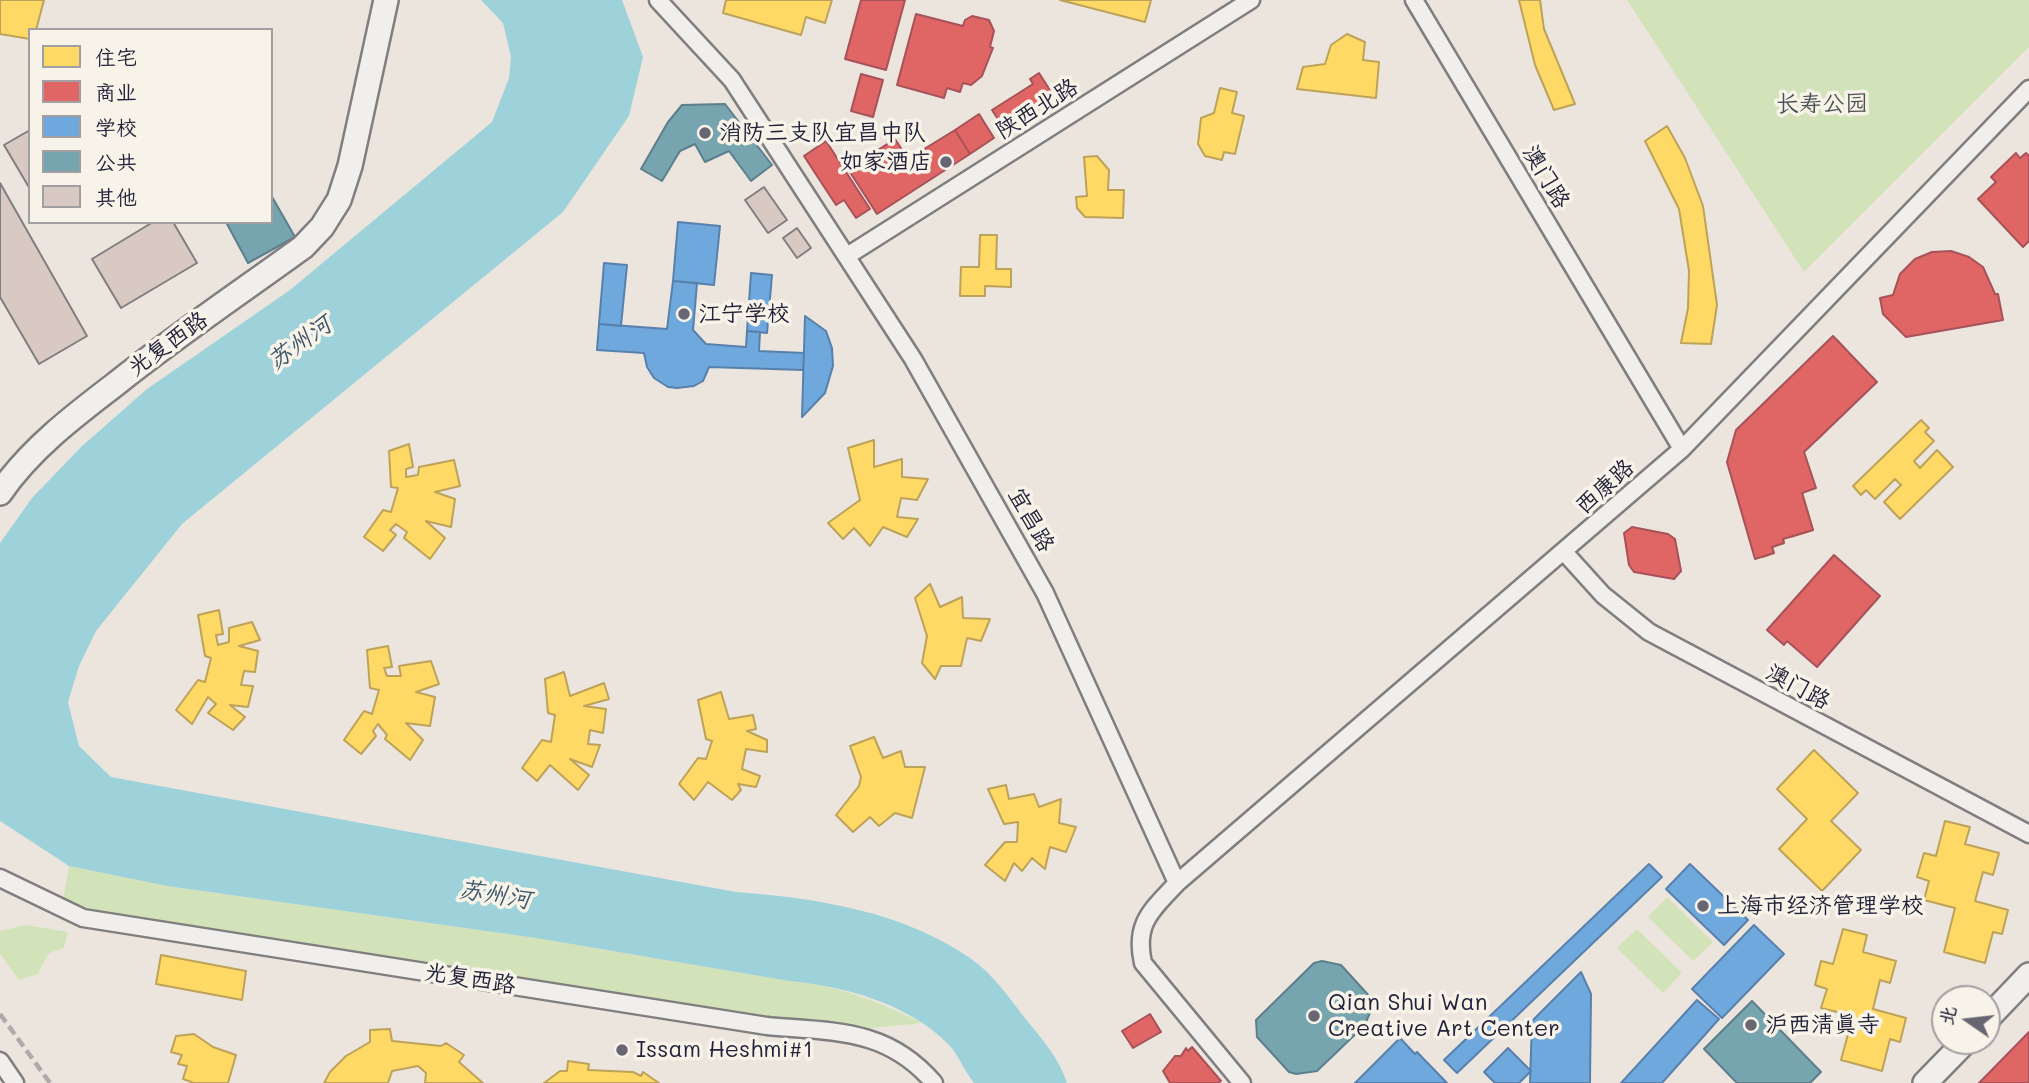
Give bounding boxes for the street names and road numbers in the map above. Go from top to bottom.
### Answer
street label: 陕西北路 [991,73,1083,145]
street label: 澳门路 [1516,140,1576,214]
street label: 光复西路 [123,306,213,382]
street label: 西康路 [1570,454,1640,520]
street label: 宜昌路 [1002,483,1060,557]
street label: 澳门路 [1761,659,1835,715]
street label: 光复西路 [422,958,518,1000]

